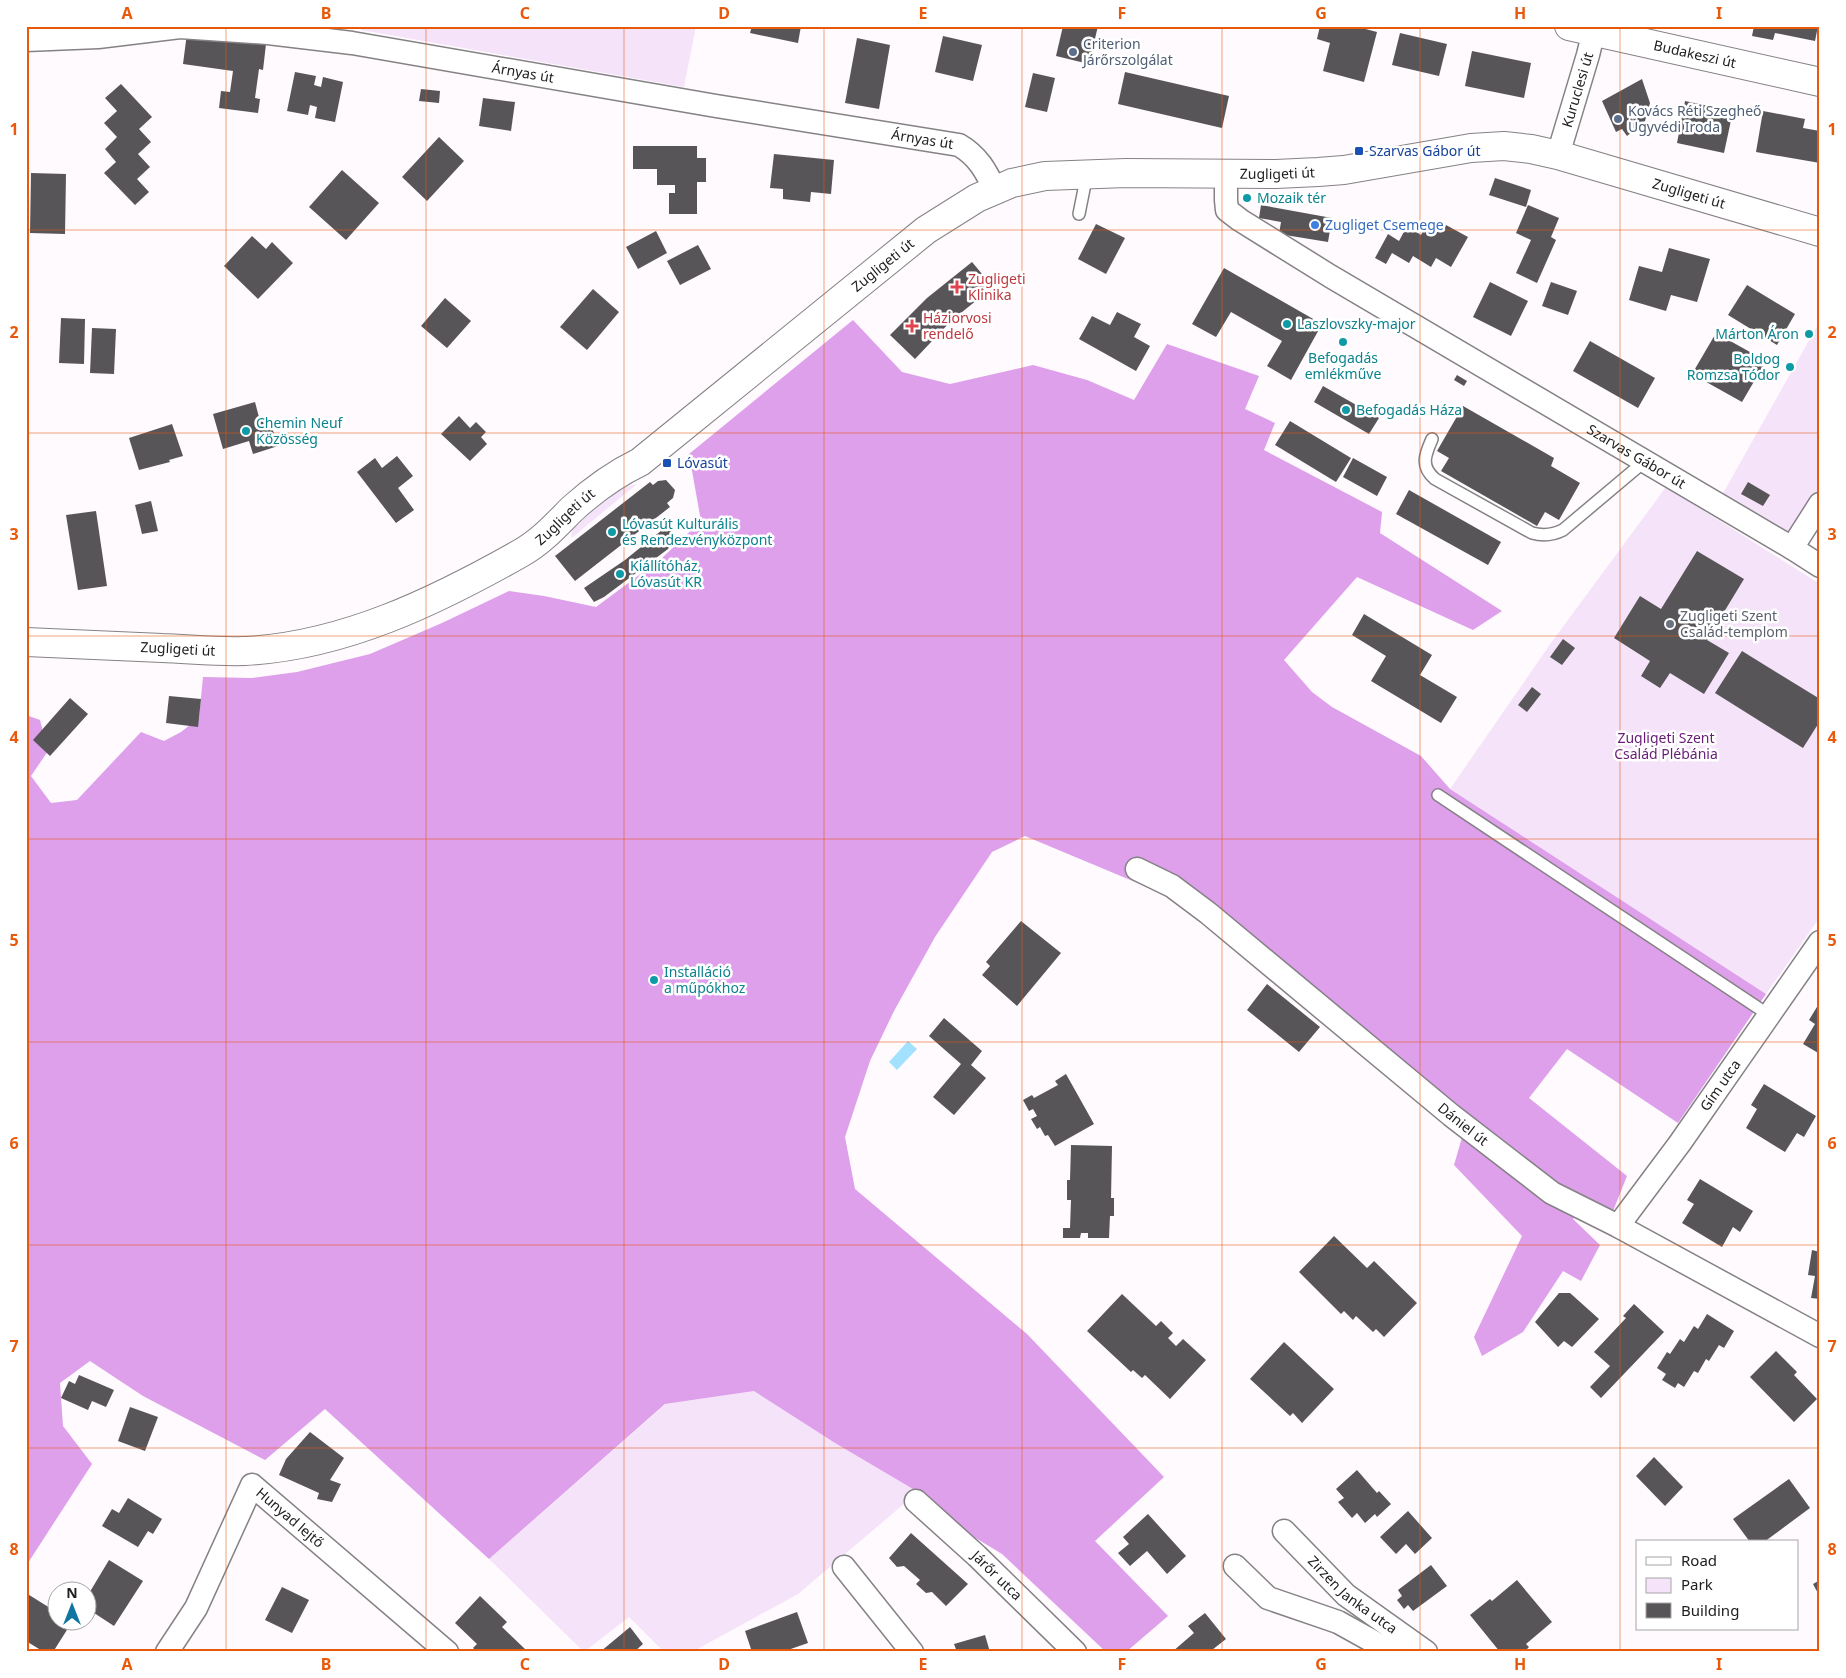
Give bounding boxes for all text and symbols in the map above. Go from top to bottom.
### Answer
text: A [121,2,133,24]
text: B [321,2,331,24]
text: C [520,2,530,24]
text: D [718,2,730,24]
text: E [919,2,928,24]
text: F [1118,2,1126,24]
text: G [1315,2,1327,24]
text: H [1514,2,1526,24]
text: I [1716,2,1722,24]
place label: Criterion Járőrszolgálat [1081,34,1173,69]
street label: Budakeszi út [1652,35,1738,72]
marker: Criterion Járőrszolgálat [1067,46,1079,58]
street label: Kuruclesi út [1557,50,1597,130]
street label: Árnyas út [491,57,555,87]
place label: Kovács Réti Szegheő Ügyvédi Iroda [1628,101,1762,136]
marker: Kovács Réti Szegheő Ügyvédi Iroda [1612,113,1624,125]
text: 1 [9,118,19,140]
text: 1 [1827,118,1837,140]
street label: Árnyas út [890,124,955,153]
place label: Szarvas Gábor út [1369,141,1480,160]
marker: Szarvas Gábor út [1353,145,1365,157]
street label: Zugligeti út [1240,162,1315,183]
street label: Zugligeti út [1650,173,1728,213]
place label: Mozaik tér [1257,188,1326,207]
marker: Mozaik tér [1241,192,1253,204]
place label: Zugliget Csemege [1325,215,1444,234]
marker: Zugliget Csemege [1309,219,1321,231]
street label: Zugligeti út [847,234,918,296]
place label: Zugligeti Klinika [968,269,1026,304]
marker: Zugligeti Klinika [950,280,964,294]
place label: Háziorvosi rendelő [923,308,992,343]
place label: Laszlovszky-major [1297,314,1416,333]
marker: Laszlovszky-major [1281,318,1293,330]
marker: Háziorvosi rendelő [905,319,919,333]
text: 2 [9,321,19,343]
text: 2 [1827,321,1837,343]
place label: Márton Áron [1715,324,1799,343]
marker: Márton Áron [1803,328,1815,340]
marker: Befogadás emlékműve [1337,336,1349,348]
place label: Befogadás emlékműve [1305,348,1381,383]
place label: Boldog Romzsa Tódor [1687,349,1780,384]
marker: Boldog Romzsa Tódor [1784,361,1796,373]
place label: Befogadás Háza [1356,400,1462,419]
marker: Befogadás Háza [1340,404,1352,416]
place label: Chemin Neuf Közösség [256,413,344,448]
street label: Szarvas Gábor út [1584,419,1690,492]
marker: Chemin Neuf Közösség [240,425,252,437]
place label: Lóvasút [677,453,728,472]
marker: Lóvasút [661,457,673,469]
street label: Zugligeti út [531,484,598,549]
place label: Lóvasút Kulturális és Rendezvényközpont [622,514,772,549]
text: 3 [9,523,19,545]
text: 3 [1827,523,1837,545]
marker: Lóvasút Kulturális és Rendezvényközpont [606,526,618,538]
place label: Kiállítóház, Lóvasút KR [630,556,702,591]
marker: Kiállítóház, Lóvasút KR [614,568,626,580]
place label: Zugligeti Szent Család-templom [1680,606,1788,641]
marker: Zugligeti Szent Család-templom [1664,618,1676,630]
street label: Zugligeti út [140,637,216,660]
text: 4 [9,726,19,748]
text: 4 [1827,726,1837,748]
park label: Zugligeti Szent Család Plébánia [1614,728,1718,763]
text: 5 [9,929,19,951]
text: 5 [1827,929,1837,951]
place label: Installáció a műpókhoz [664,962,746,997]
marker: Installáció a műpókhoz [648,974,660,986]
street label: Gím utca [1695,1055,1744,1115]
street label: Dániel út [1434,1098,1493,1149]
text: 6 [9,1132,19,1154]
text: 6 [1827,1132,1837,1154]
text: 7 [9,1335,19,1357]
text: 7 [1827,1335,1837,1357]
street label: Hunyad lejtő [252,1483,328,1552]
text: 8 [9,1538,19,1560]
text: 8 [1827,1538,1837,1560]
legend [1636,1540,1798,1630]
street label: Járőr utca [967,1545,1027,1604]
text: Road [1681,1550,1717,1570]
street label: Zirzen Janka utca [1304,1551,1401,1638]
text: Park [1681,1574,1713,1594]
north arrow [48,1580,98,1630]
text: N [66,1583,78,1602]
text: Building [1681,1600,1739,1620]
text: A [121,1653,133,1675]
text: B [321,1653,331,1675]
text: C [520,1653,530,1675]
text: D [718,1653,730,1675]
text: E [919,1653,928,1675]
text: F [1118,1653,1126,1675]
text: G [1315,1653,1327,1675]
text: H [1514,1653,1526,1675]
text: I [1716,1653,1722,1675]

